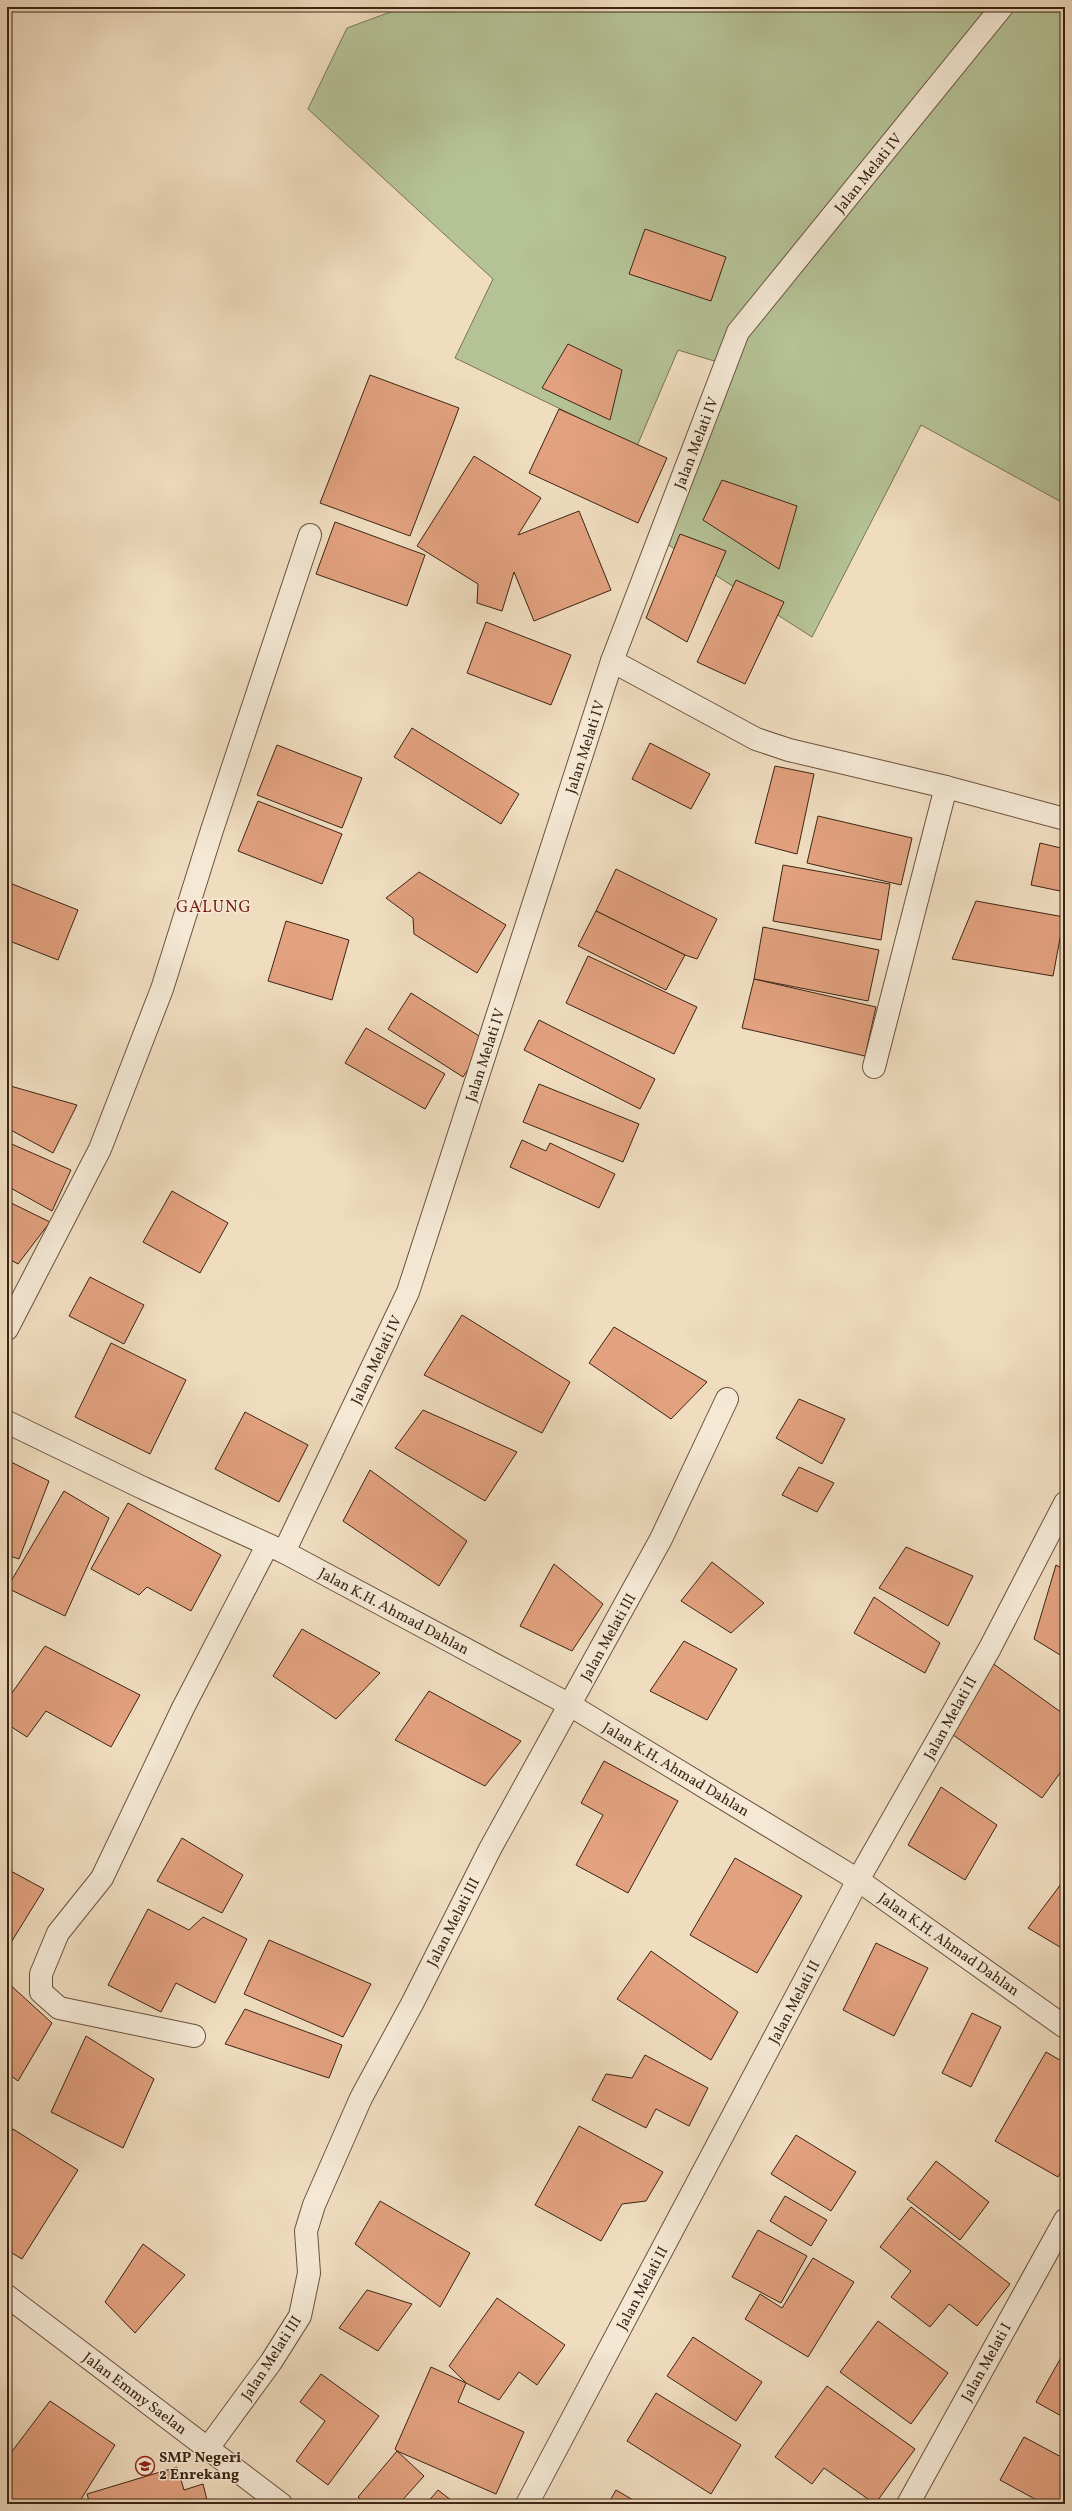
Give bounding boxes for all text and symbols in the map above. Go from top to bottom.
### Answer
street label: Jalan Melati IV [830,130,908,218]
street label: Jalan Melati IV [670,394,725,493]
street label: Jalan Melati IV [561,698,611,797]
district label: GALUNG [176,896,252,919]
street label: Jalan Melati IV [461,1006,511,1105]
street label: Jalan Melati IV [347,1312,408,1409]
street label: Jalan K.H. Ahmad Dahlan [314,1564,472,1661]
street label: Jalan Melati III [576,1590,642,1685]
street label: Jalan Melati II [920,1673,983,1764]
street label: Jalan K.H. Ahmad Dahlan [598,1718,753,1823]
street label: Jalan Melati III [423,1874,486,1971]
street label: Jalan K.H. Ahmad Dahlan [873,1888,1023,2002]
street label: Jalan Melati II [764,1957,826,2048]
street label: Jalan Melati II [612,2243,674,2334]
street label: Jalan Melati III [237,2312,308,2405]
street label: Jalan Melati I [957,2320,1018,2406]
street label: Jalan Emmy Saelan [78,2348,191,2440]
place label: SMP Negeri 2 Enrekang [159,2448,241,2486]
school or university icon: SMP Negeri 2 Enrekang [134,2455,156,2477]

